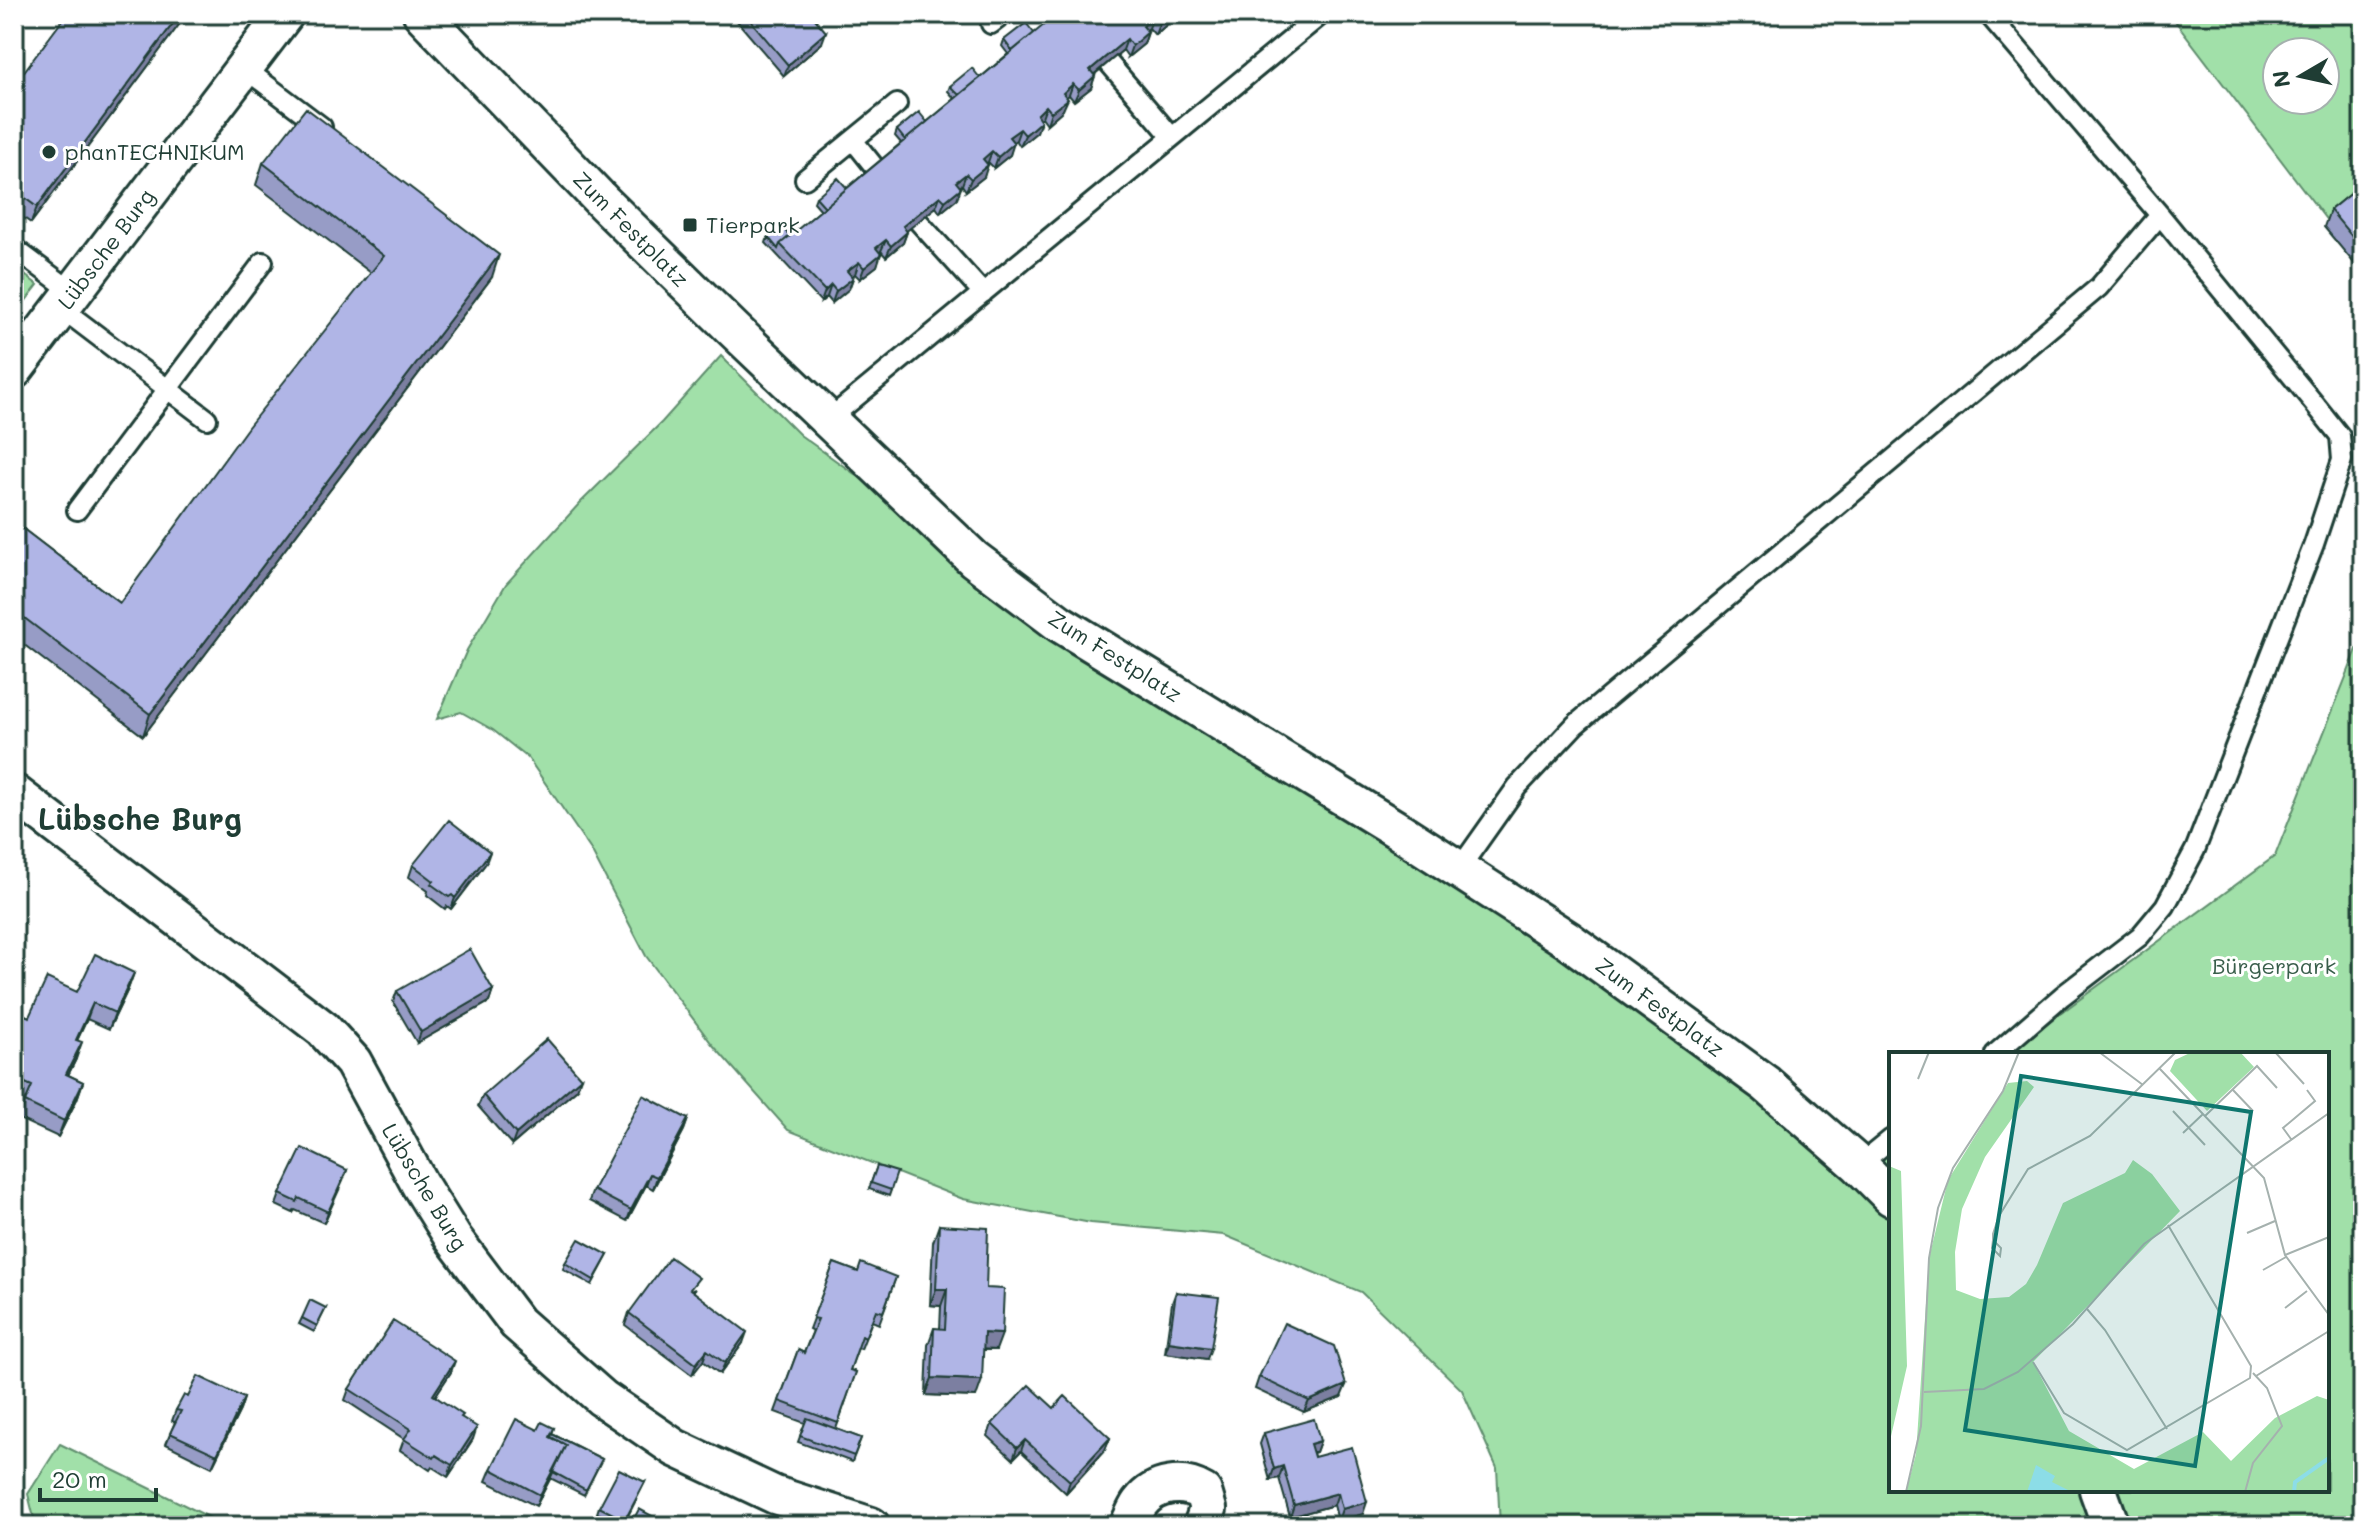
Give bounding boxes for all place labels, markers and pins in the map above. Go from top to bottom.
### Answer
place label: phanTECHNIKUM [65,137,245,166]
marker: phanTECHNIKUM [40,143,58,161]
place label: Tierpark [706,210,800,239]
marker: Tierpark [681,216,699,234]

